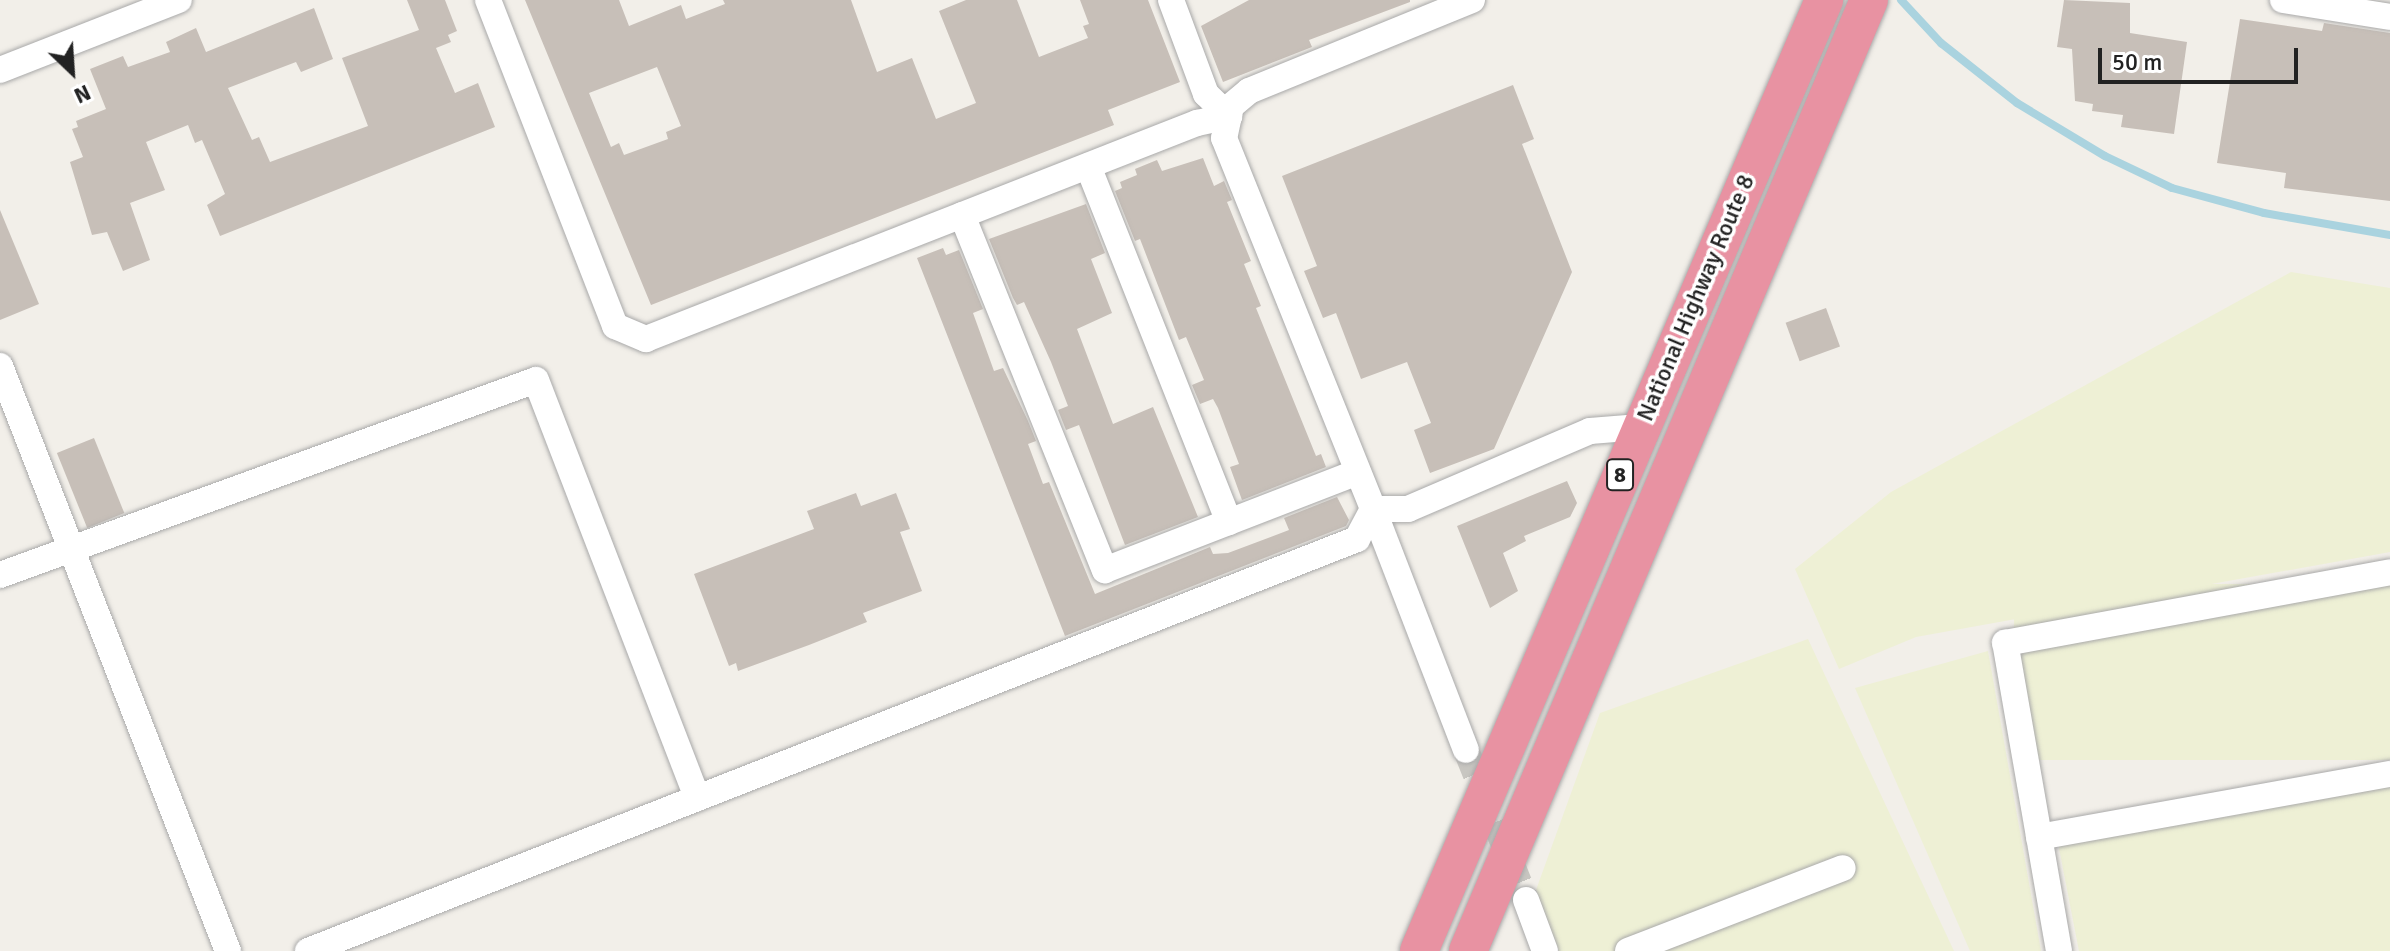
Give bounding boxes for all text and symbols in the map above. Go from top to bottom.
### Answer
north arrow [32,32,112,112]
scale bar [2102,32,2302,82]
text: 50 m [2112,47,2162,77]
text: N [70,79,95,110]
street label: National Highway Route 8 [1631,170,1761,426]
road number: 8 [1606,457,1634,493]

